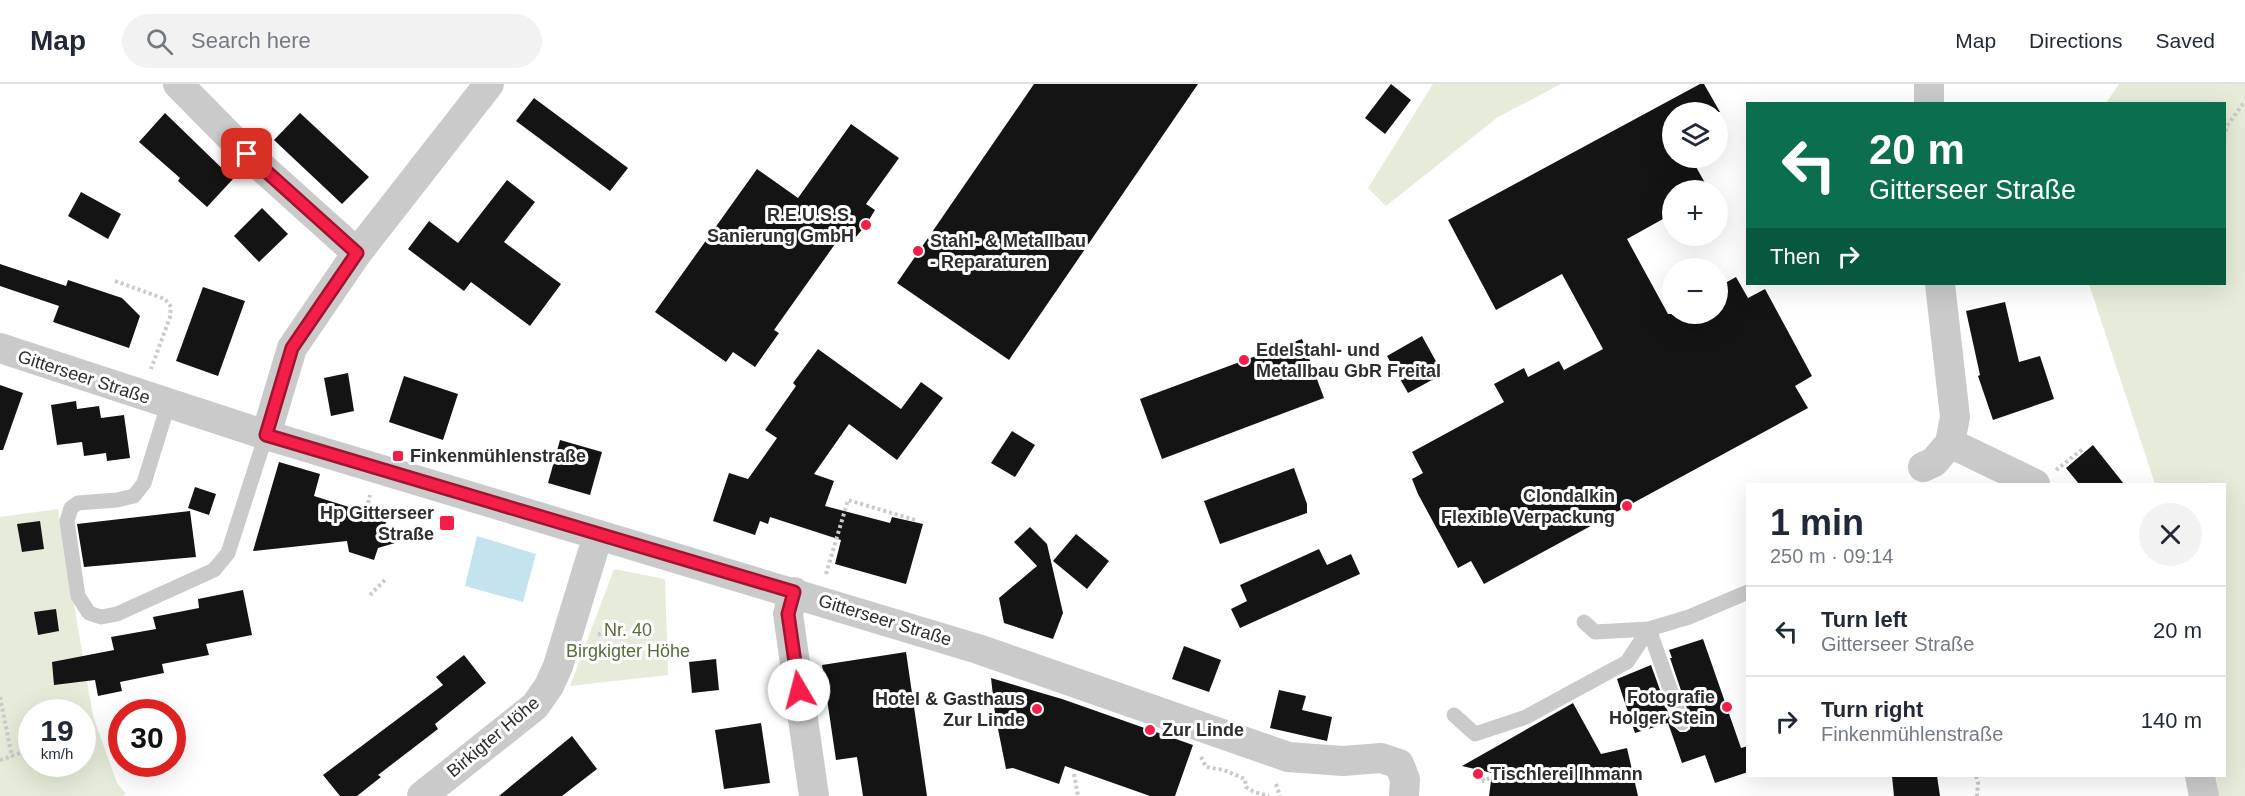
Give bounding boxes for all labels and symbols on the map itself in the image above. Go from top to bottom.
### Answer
pin [221,128,272,179]
place label: R.E.U.S.S. Sanierung GmbH [707,205,854,246]
marker: R.E.U.S.S. Sanierung GmbH [859,218,873,232]
place label: Stahl- & Metallbau - Reparaturen [930,231,1086,272]
marker: Stahl- & Metallbau - Reparaturen [911,244,925,258]
place label: Edelstahl- und Metallbau GbR Freital [1256,340,1441,381]
street label: Gitterseer Straße [15,346,153,408]
marker: Edelstahl- und Metallbau GbR Freital [1237,353,1251,367]
place label: Finkenmühlenstraße [410,446,586,466]
marker: Finkenmühlenstraße [391,449,405,463]
place label: Clondalkin Flexible Verpackung [1441,486,1615,527]
marker: Clondalkin Flexible Verpackung [1620,499,1634,513]
place label: Hp Gitterseer Straße [320,503,434,544]
marker: Hp Gitterseer Straße [438,514,456,532]
street label: Gitterseer Straße [816,590,954,650]
park label: Nr. 40 Birgkigter Höhe [566,620,690,661]
position arrow [767,658,831,722]
place label: Fotografie Holger Stein [1609,687,1715,728]
place label: Hotel & Gasthaus Zur Linde [875,689,1025,730]
street label: Birkigter Höhe [443,693,543,781]
speed limit sign: 30 [108,699,186,777]
marker: Fotografie Holger Stein [1720,700,1734,714]
marker: Hotel & Gasthaus Zur Linde [1030,702,1044,716]
place label: Zur Linde [1162,720,1244,740]
marker: Zur Linde [1143,723,1157,737]
place label: Tischlerei Ihmann [1490,764,1643,784]
marker: Tischlerei Ihmann [1471,767,1485,781]

